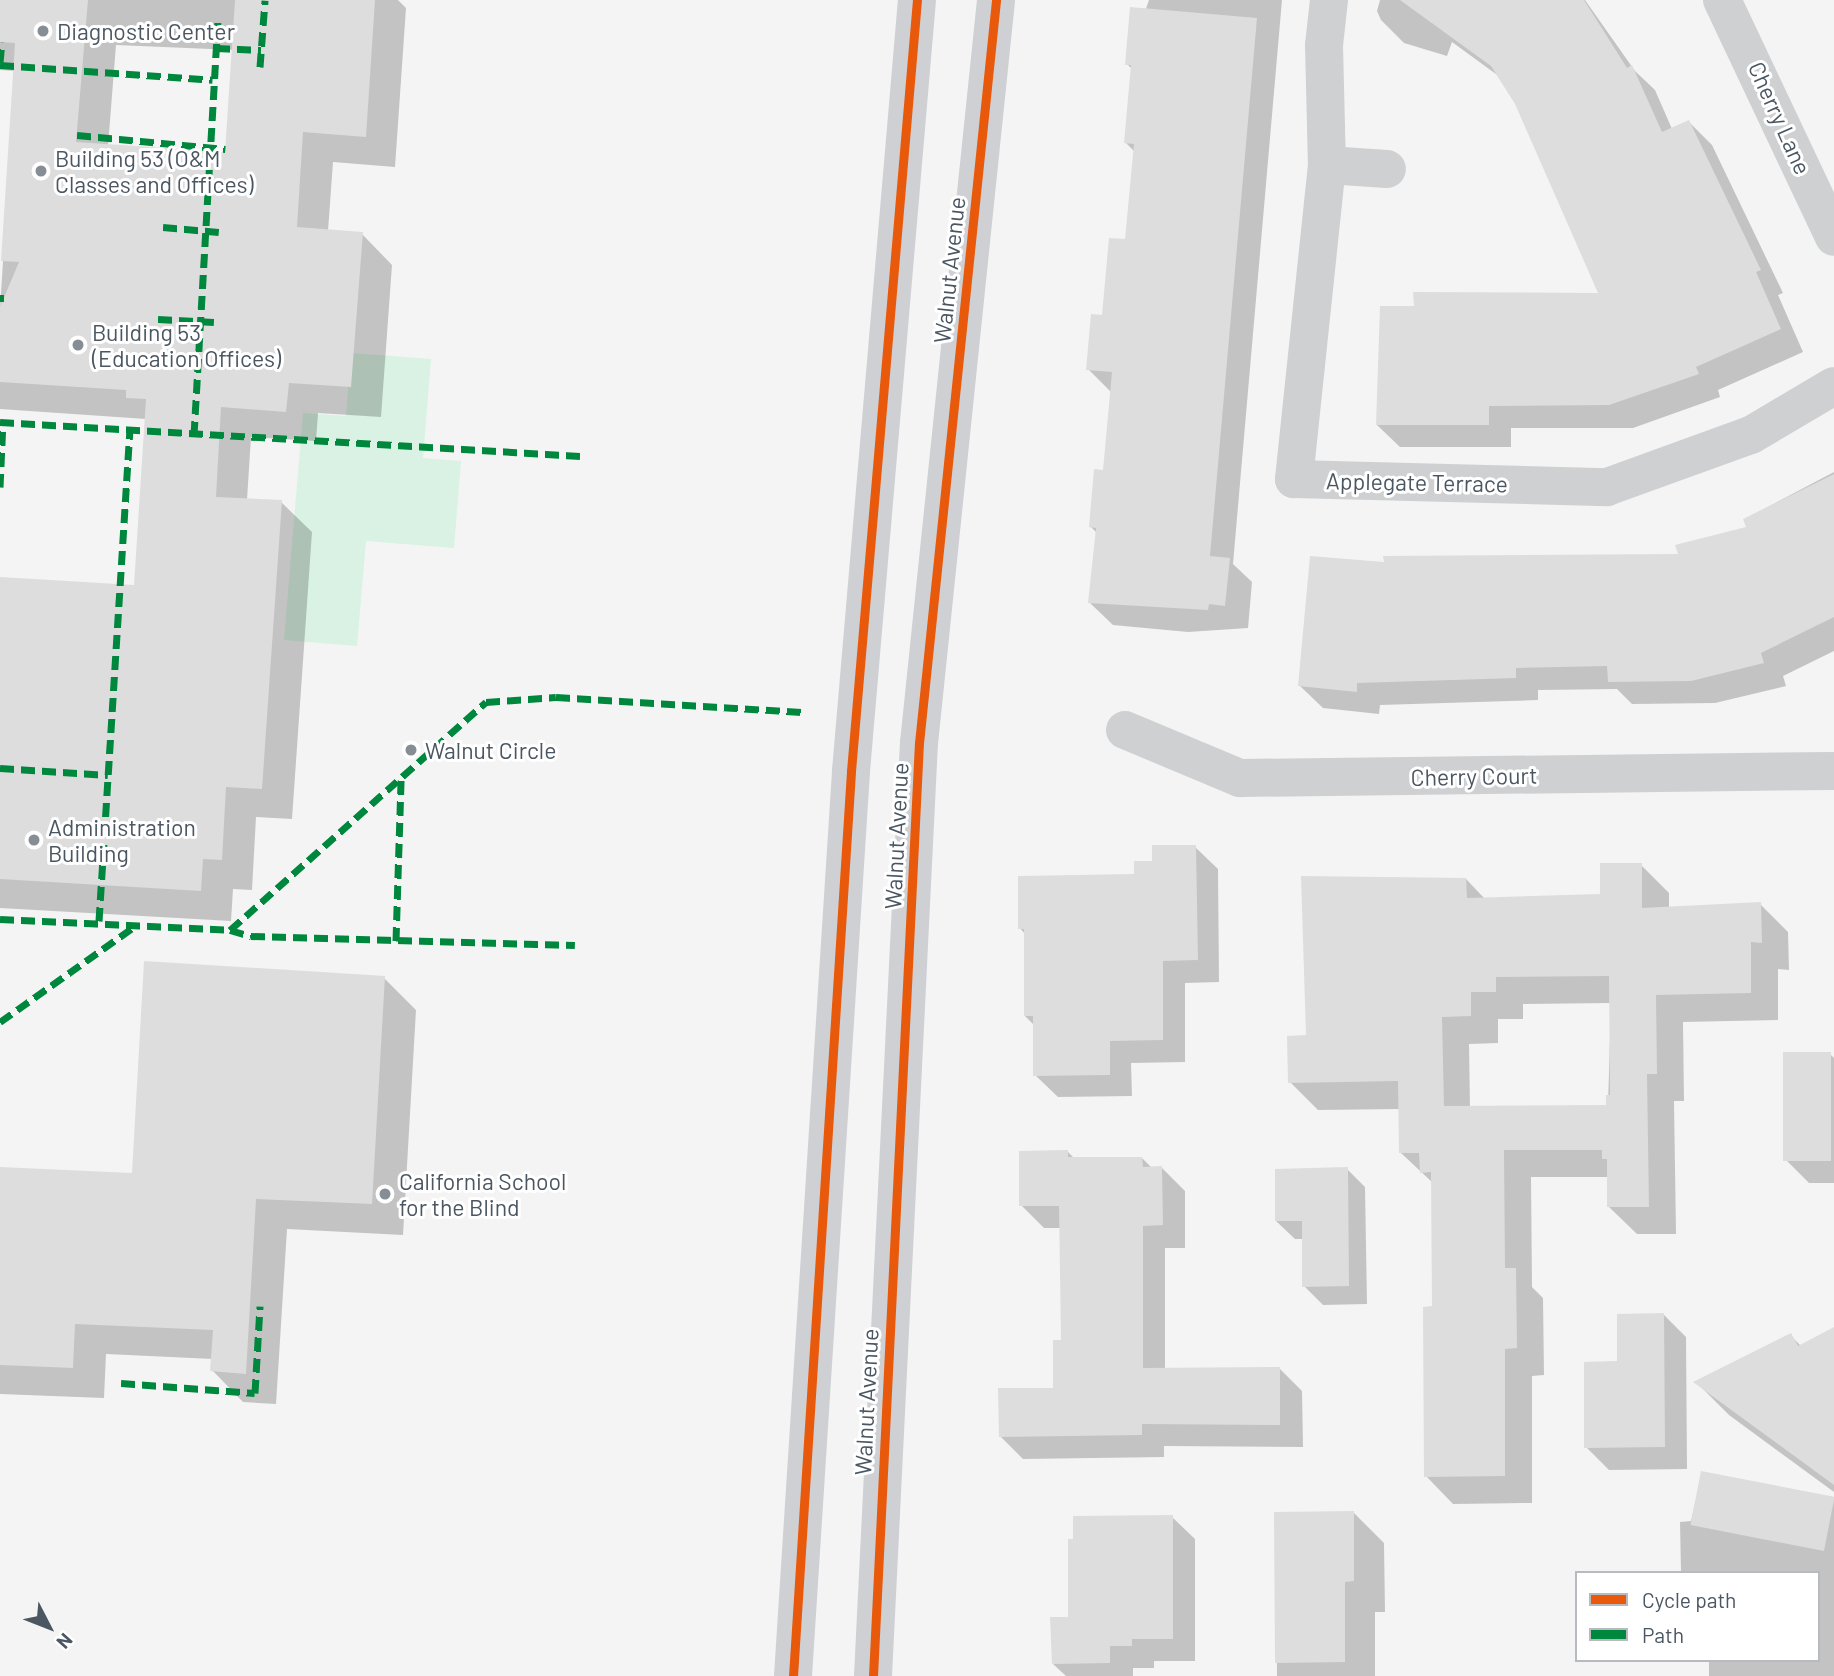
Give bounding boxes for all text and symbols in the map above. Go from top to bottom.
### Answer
place label: Diagnostic Center [57,17,235,45]
marker: Diagnostic Center [35,23,51,39]
street label: Cherry Lane [1743,57,1817,179]
place label: Building 53 (O&M Classes and Offices) [55,144,254,198]
marker: Building 53 (O&M Classes and Offices) [33,163,49,179]
street label: Walnut Avenue [928,195,970,345]
place label: Building 53 (Education Offices) [92,318,281,372]
marker: Building 53 (Education Offices) [70,337,86,353]
street label: Applegate Terrace [1326,467,1508,497]
place label: Walnut Circle [425,736,556,764]
marker: Walnut Circle [403,742,419,758]
street label: Cherry Court [1410,761,1538,791]
street label: Walnut Avenue [878,762,914,910]
place label: Administration Building [48,813,196,867]
marker: Administration Building [26,832,42,848]
place label: California School for the Blind [399,1167,566,1221]
marker: California School for the Blind [377,1186,393,1202]
street label: Walnut Avenue [848,1328,884,1476]
legend [1575,1571,1820,1662]
text: Cycle path [1642,1587,1736,1612]
north arrow [14,1592,84,1662]
text: Path [1642,1622,1684,1647]
text: N [52,1629,78,1654]

